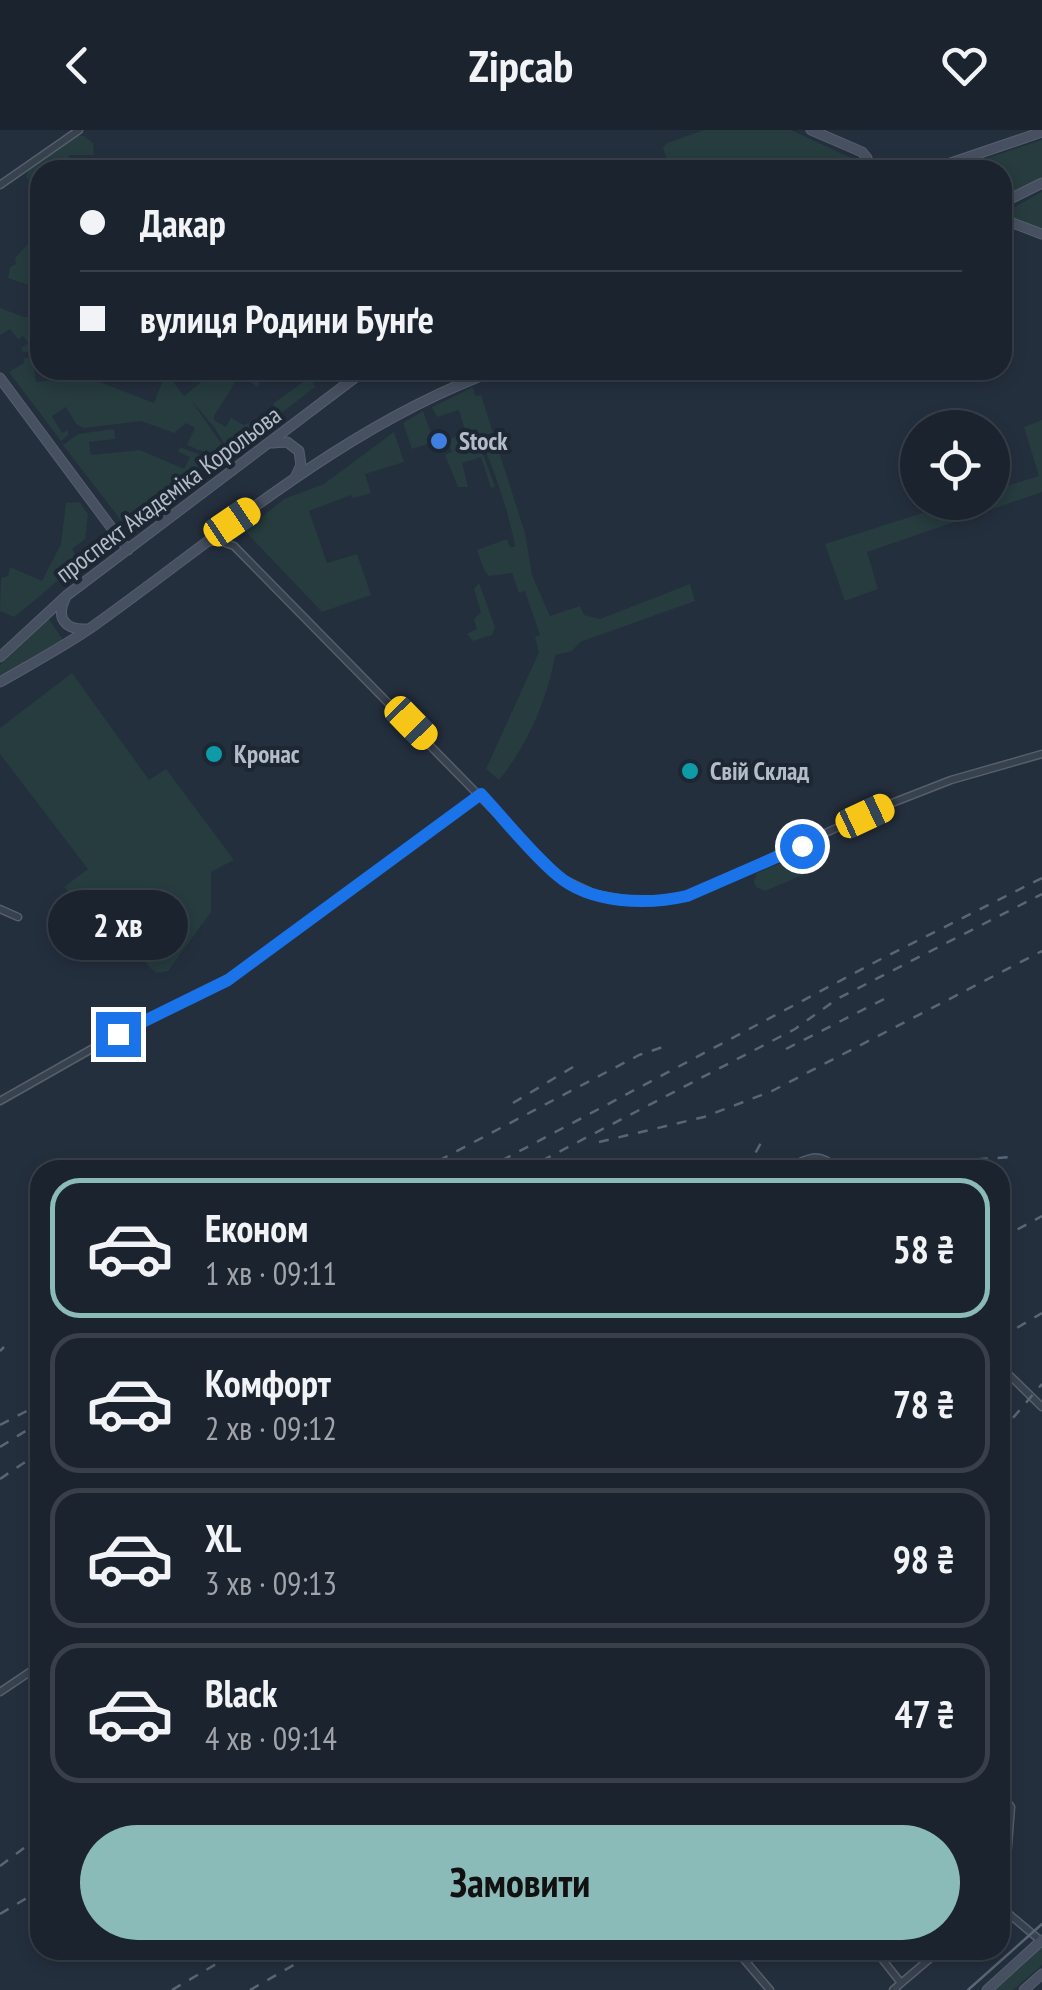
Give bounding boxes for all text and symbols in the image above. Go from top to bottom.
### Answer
text: Zipcab [469,36,573,94]
icon: back [50,38,105,93]
icon: heart [937,38,992,93]
text: Дакар [140,198,226,247]
text: вулиця Родини Бунґе [140,294,434,343]
street label: проспект Академіка Корольова [49,399,287,589]
map controls [900,410,1010,520]
button: locate [900,410,1010,520]
place label: Stock [459,425,508,457]
marker: Stock [428,430,450,452]
car [199,493,265,551]
car [379,691,443,755]
place label: Кронас [234,738,300,770]
marker: Кронас [203,743,225,765]
place label: Свій Склад [710,755,809,787]
marker: Свій Склад [679,760,701,782]
car [831,790,899,842]
route start [780,824,825,869]
callout: 2 хв [48,889,188,959]
text: 2 хв [93,904,143,946]
route end [96,1012,141,1057]
icon: car [85,1203,175,1293]
text: Економ [205,1203,308,1252]
text: 58 ₴ [893,1224,955,1273]
text: 1 хв · 09:11 [205,1252,337,1294]
icon: car [85,1358,175,1448]
text: Комфорт [205,1358,331,1407]
text: 78 ₴ [893,1379,955,1428]
text: 2 хв · 09:12 [205,1407,337,1449]
icon: car [85,1513,175,1603]
text: XL [205,1513,241,1562]
text: 98 ₴ [893,1534,955,1583]
text: 3 хв · 09:13 [205,1562,337,1604]
icon: car [85,1668,175,1758]
text: Black [205,1668,278,1717]
text: 47 ₴ [894,1689,955,1738]
text: 4 хв · 09:14 [205,1717,337,1759]
button: Замовити [80,1825,960,1940]

